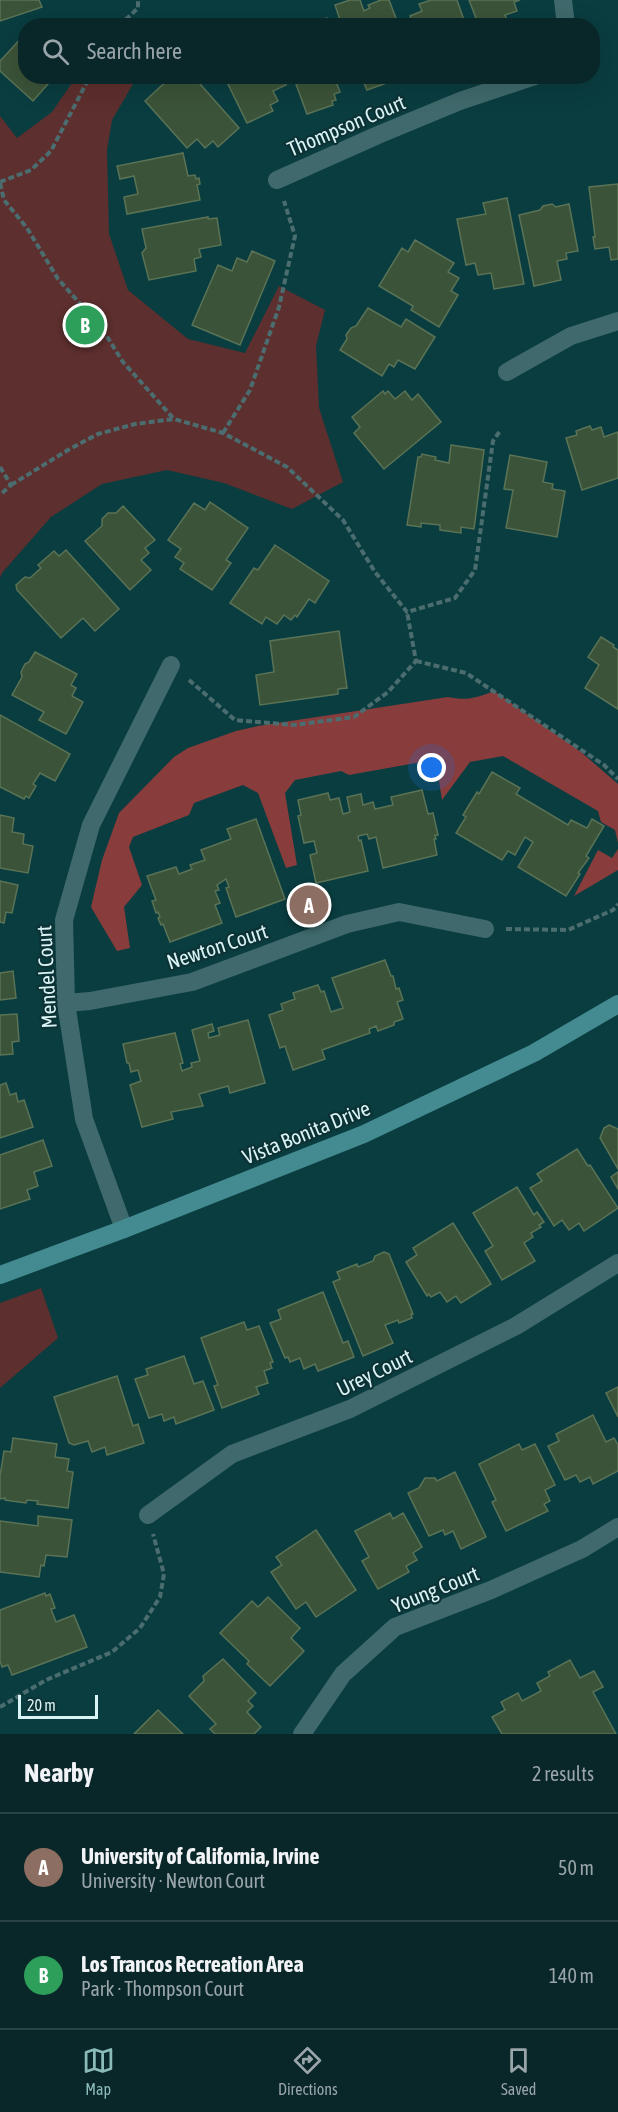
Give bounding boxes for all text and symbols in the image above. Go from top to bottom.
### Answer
search box [18,18,600,84]
icon: search [39,35,72,68]
text: Search here [87,38,182,64]
street label: Thompson Court [283,89,409,161]
pin: B [66,302,104,348]
your location [417,753,446,782]
pin: A [290,882,328,928]
street label: Newton Court [164,918,270,974]
street label: Mendel Court [31,925,61,1029]
street label: Vista Bonita Drive [239,1095,373,1169]
street label: Urey Court [332,1343,416,1401]
street label: Young Court [388,1561,482,1617]
scale bar [18,1692,98,1720]
text: 20 m [27,1696,56,1714]
text: Nearby [24,1758,94,1788]
text: 2 results [532,1762,594,1785]
text: University of California, Irvine [81,1843,319,1869]
text: A [39,1856,48,1879]
text: 50 m [558,1856,594,1879]
text: University · Newton Court [81,1869,265,1892]
text: Los Trancos Recreation Area [81,1951,304,1977]
text: B [39,1964,48,1987]
text: 140 m [549,1964,594,1987]
text: Park · Thompson Court [81,1977,244,2000]
tab: Map [82,2044,115,2098]
tab: Directions [278,2044,338,2098]
tab: Saved [501,2044,536,2098]

